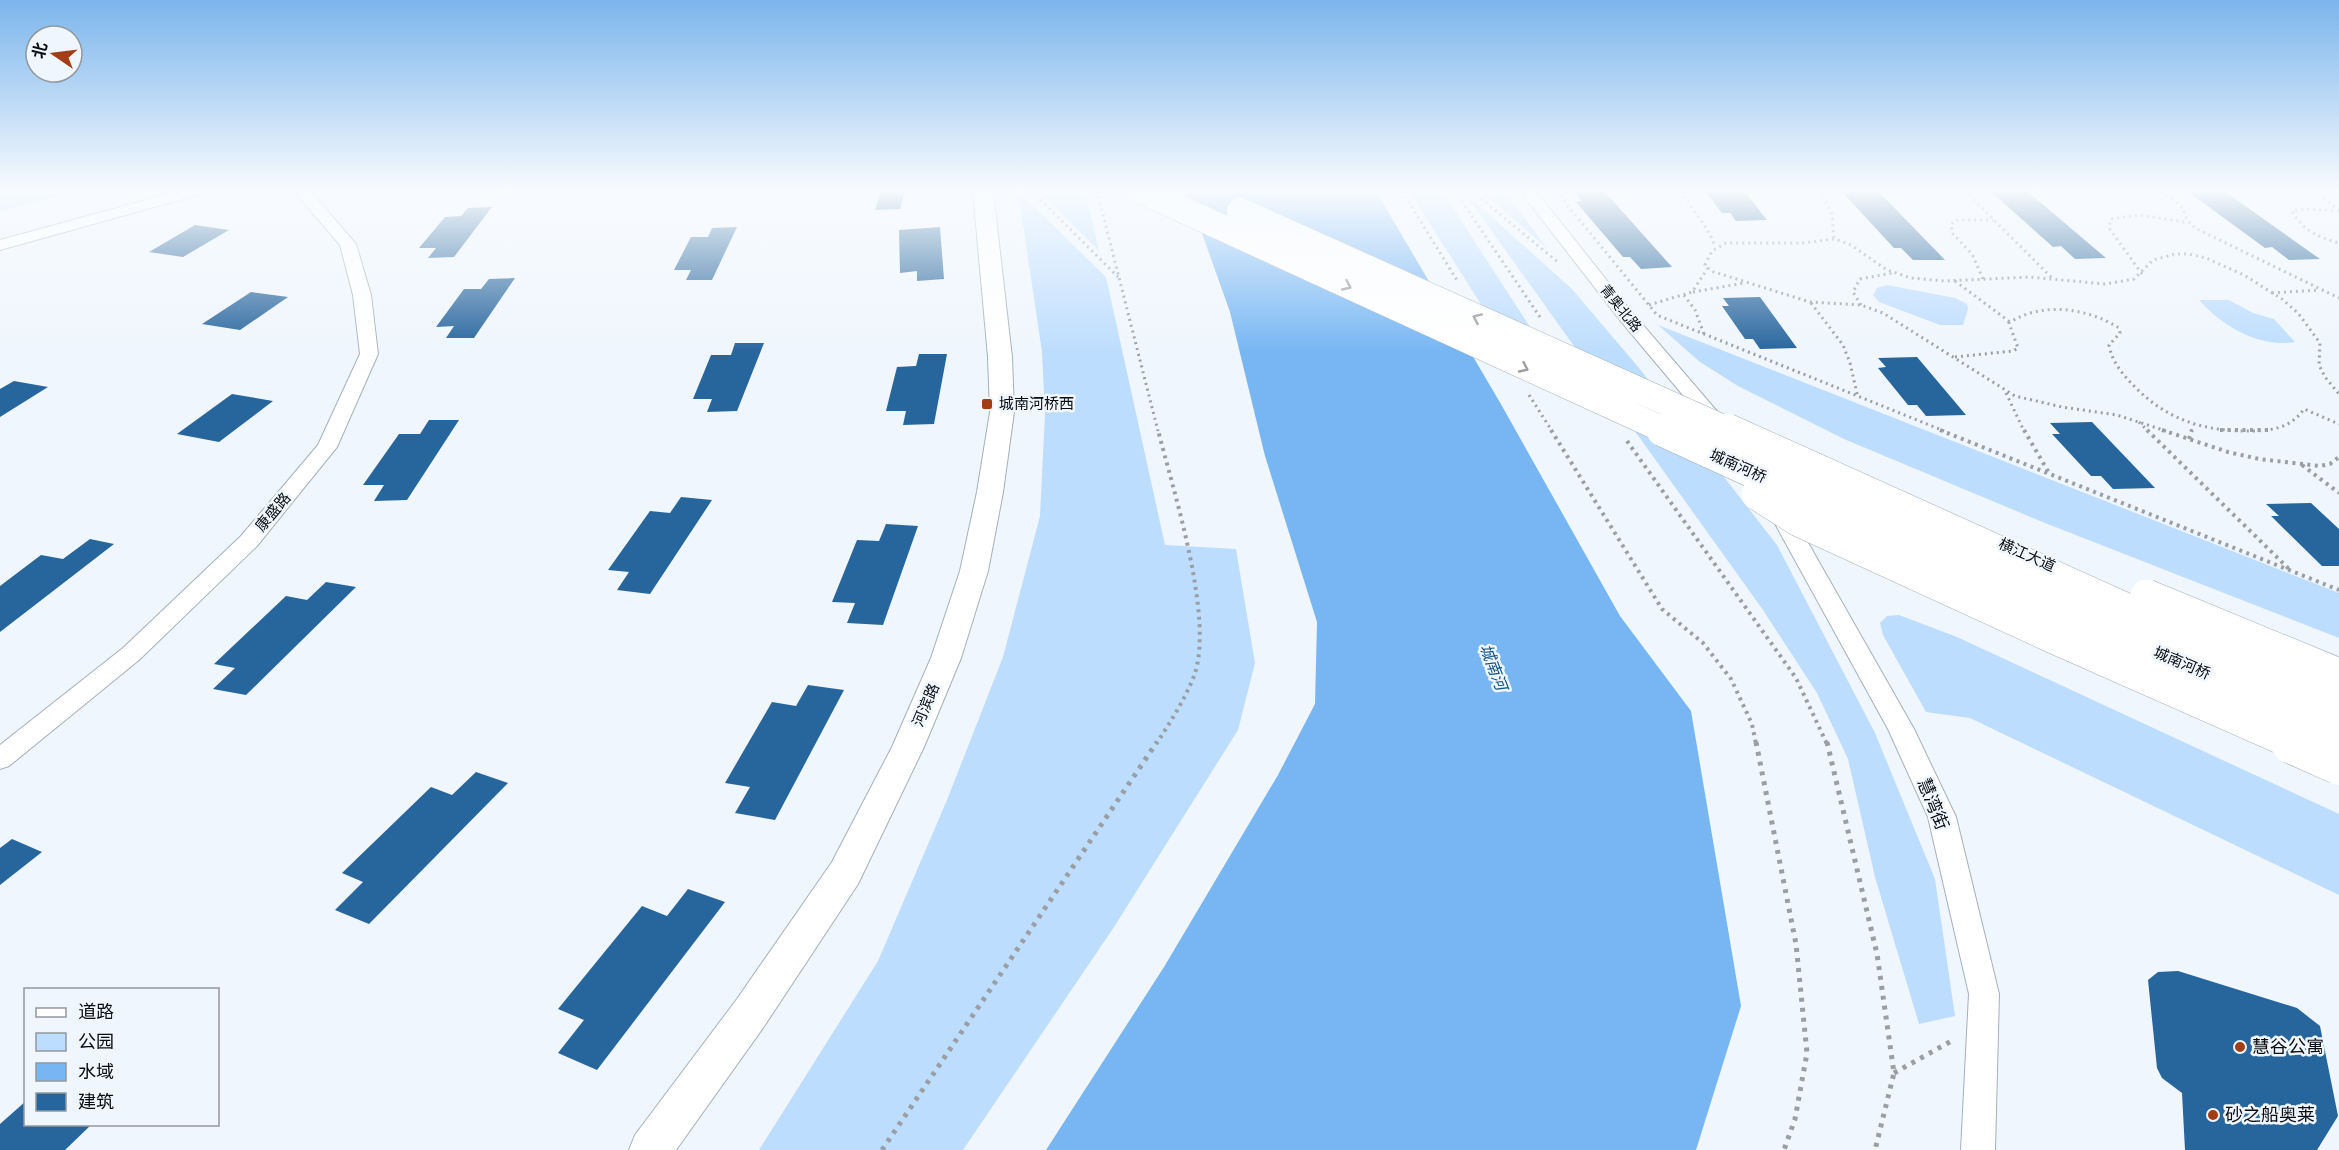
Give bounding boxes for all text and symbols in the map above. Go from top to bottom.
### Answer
north arrow [24,24,84,84]
text: 北 [29,40,50,60]
one-way arrow [1341,278,1352,290]
street label: 青奥北路 [1597,281,1645,335]
one-way arrow [1472,314,1483,326]
one-way arrow [1518,360,1529,372]
place label: 城南河桥西 [999,395,1074,412]
marker: 城南河桥西 [980,397,994,411]
street label: 城南河桥 [1707,446,1769,486]
street label: 康盛路 [252,489,294,534]
street label: 横江大道 [1996,535,2058,575]
water label: 城南河 [1477,641,1512,695]
street label: 城南河桥 [2151,643,2213,682]
street label: 河滨路 [909,681,942,729]
street label: 慧湾街 [1914,775,1953,833]
legend [24,988,219,1126]
text: 道路 [78,1001,114,1022]
text: 公园 [78,1031,114,1052]
place label: 慧谷公寓 [2252,1036,2324,1057]
marker: 慧谷公寓 [2233,1040,2247,1054]
text: 水域 [78,1061,114,1082]
text: 建筑 [78,1091,114,1112]
place label: 砂之船奥莱 [2225,1104,2315,1125]
marker: 砂之船奥莱 [2206,1108,2220,1122]

